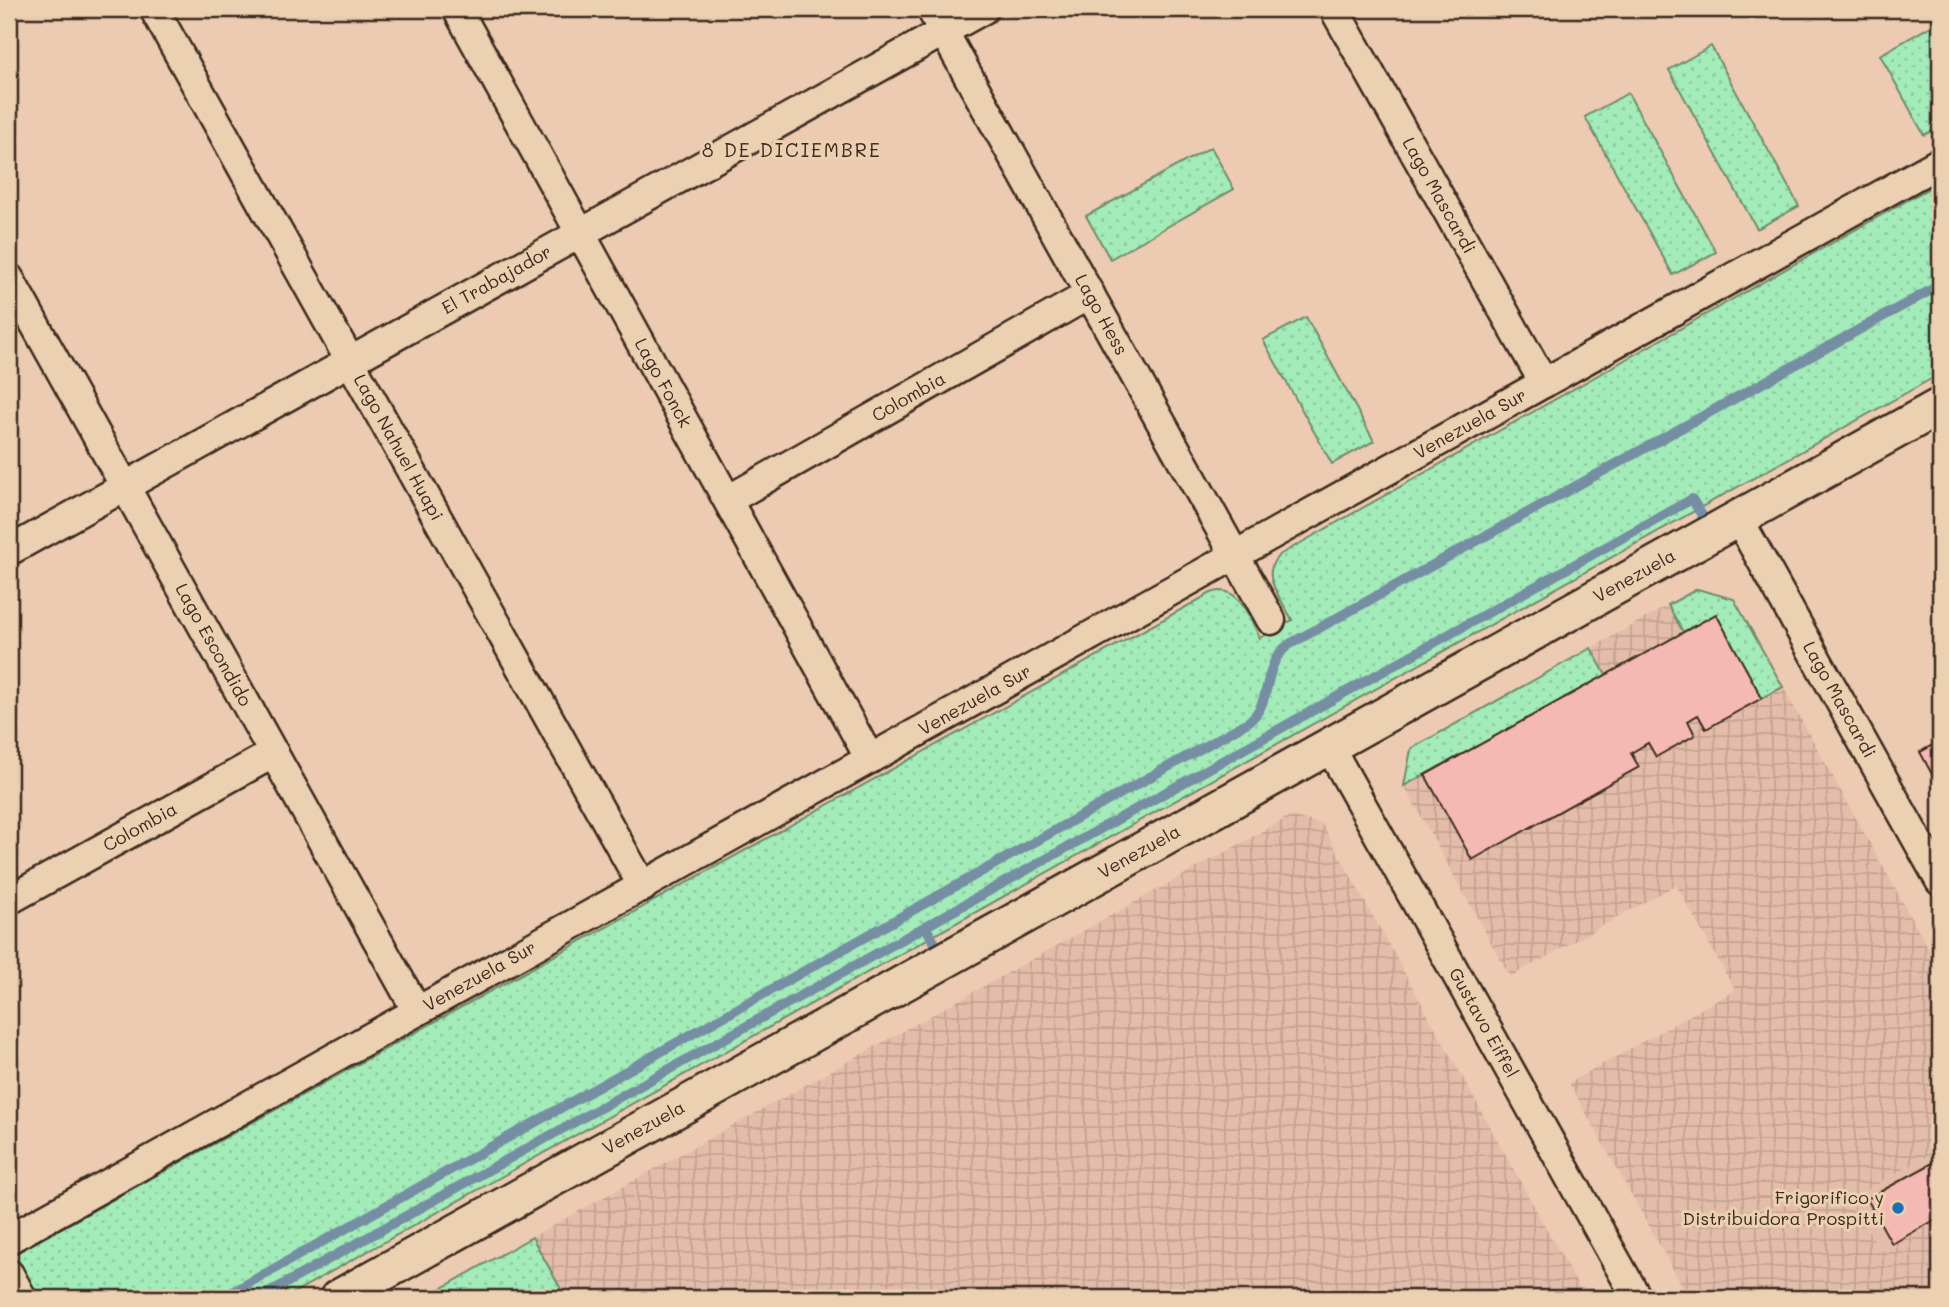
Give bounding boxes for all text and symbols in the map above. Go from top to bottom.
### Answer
street label: Lago Mascardi [1397,133,1482,258]
district label: 8 DE DICIEMBRE [702,137,882,162]
street label: El Trabajador [437,239,555,319]
street label: Lago Hess [1070,270,1134,359]
street label: Lago Fonck [630,334,698,431]
street label: Colombia [867,366,950,427]
street label: Lago Nahuel Huapi [349,370,450,525]
street label: Venezuela Sur [1409,382,1530,464]
street label: Venezuela [1589,543,1680,608]
street label: Lago Escondido [170,579,258,710]
street label: Lago Mascardi [1798,637,1882,762]
street label: Venezuela Sur [914,658,1035,740]
street label: Colombia [98,796,181,857]
street label: Venezuela [1093,818,1184,884]
street label: Venezuela Sur [419,935,540,1017]
street label: Gustavo Eiffel [1444,963,1525,1082]
street label: Venezuela [598,1094,689,1159]
place label: Frigorifico y Distribuidora Prospitti [1683,1185,1884,1230]
marker: Frigorifico y Distribuidora Prospitti [1890,1200,1906,1216]

